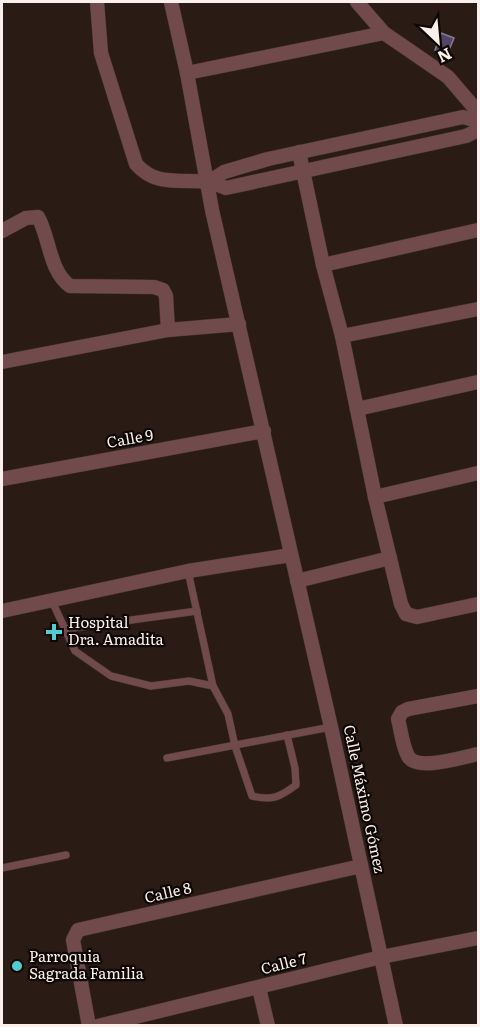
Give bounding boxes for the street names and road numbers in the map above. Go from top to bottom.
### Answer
street label: Calle 9 [105,422,155,453]
street label: Calle Máximo Gómez [339,722,392,875]
street label: Calle 8 [142,875,193,908]
street label: Calle 7 [258,946,309,979]

